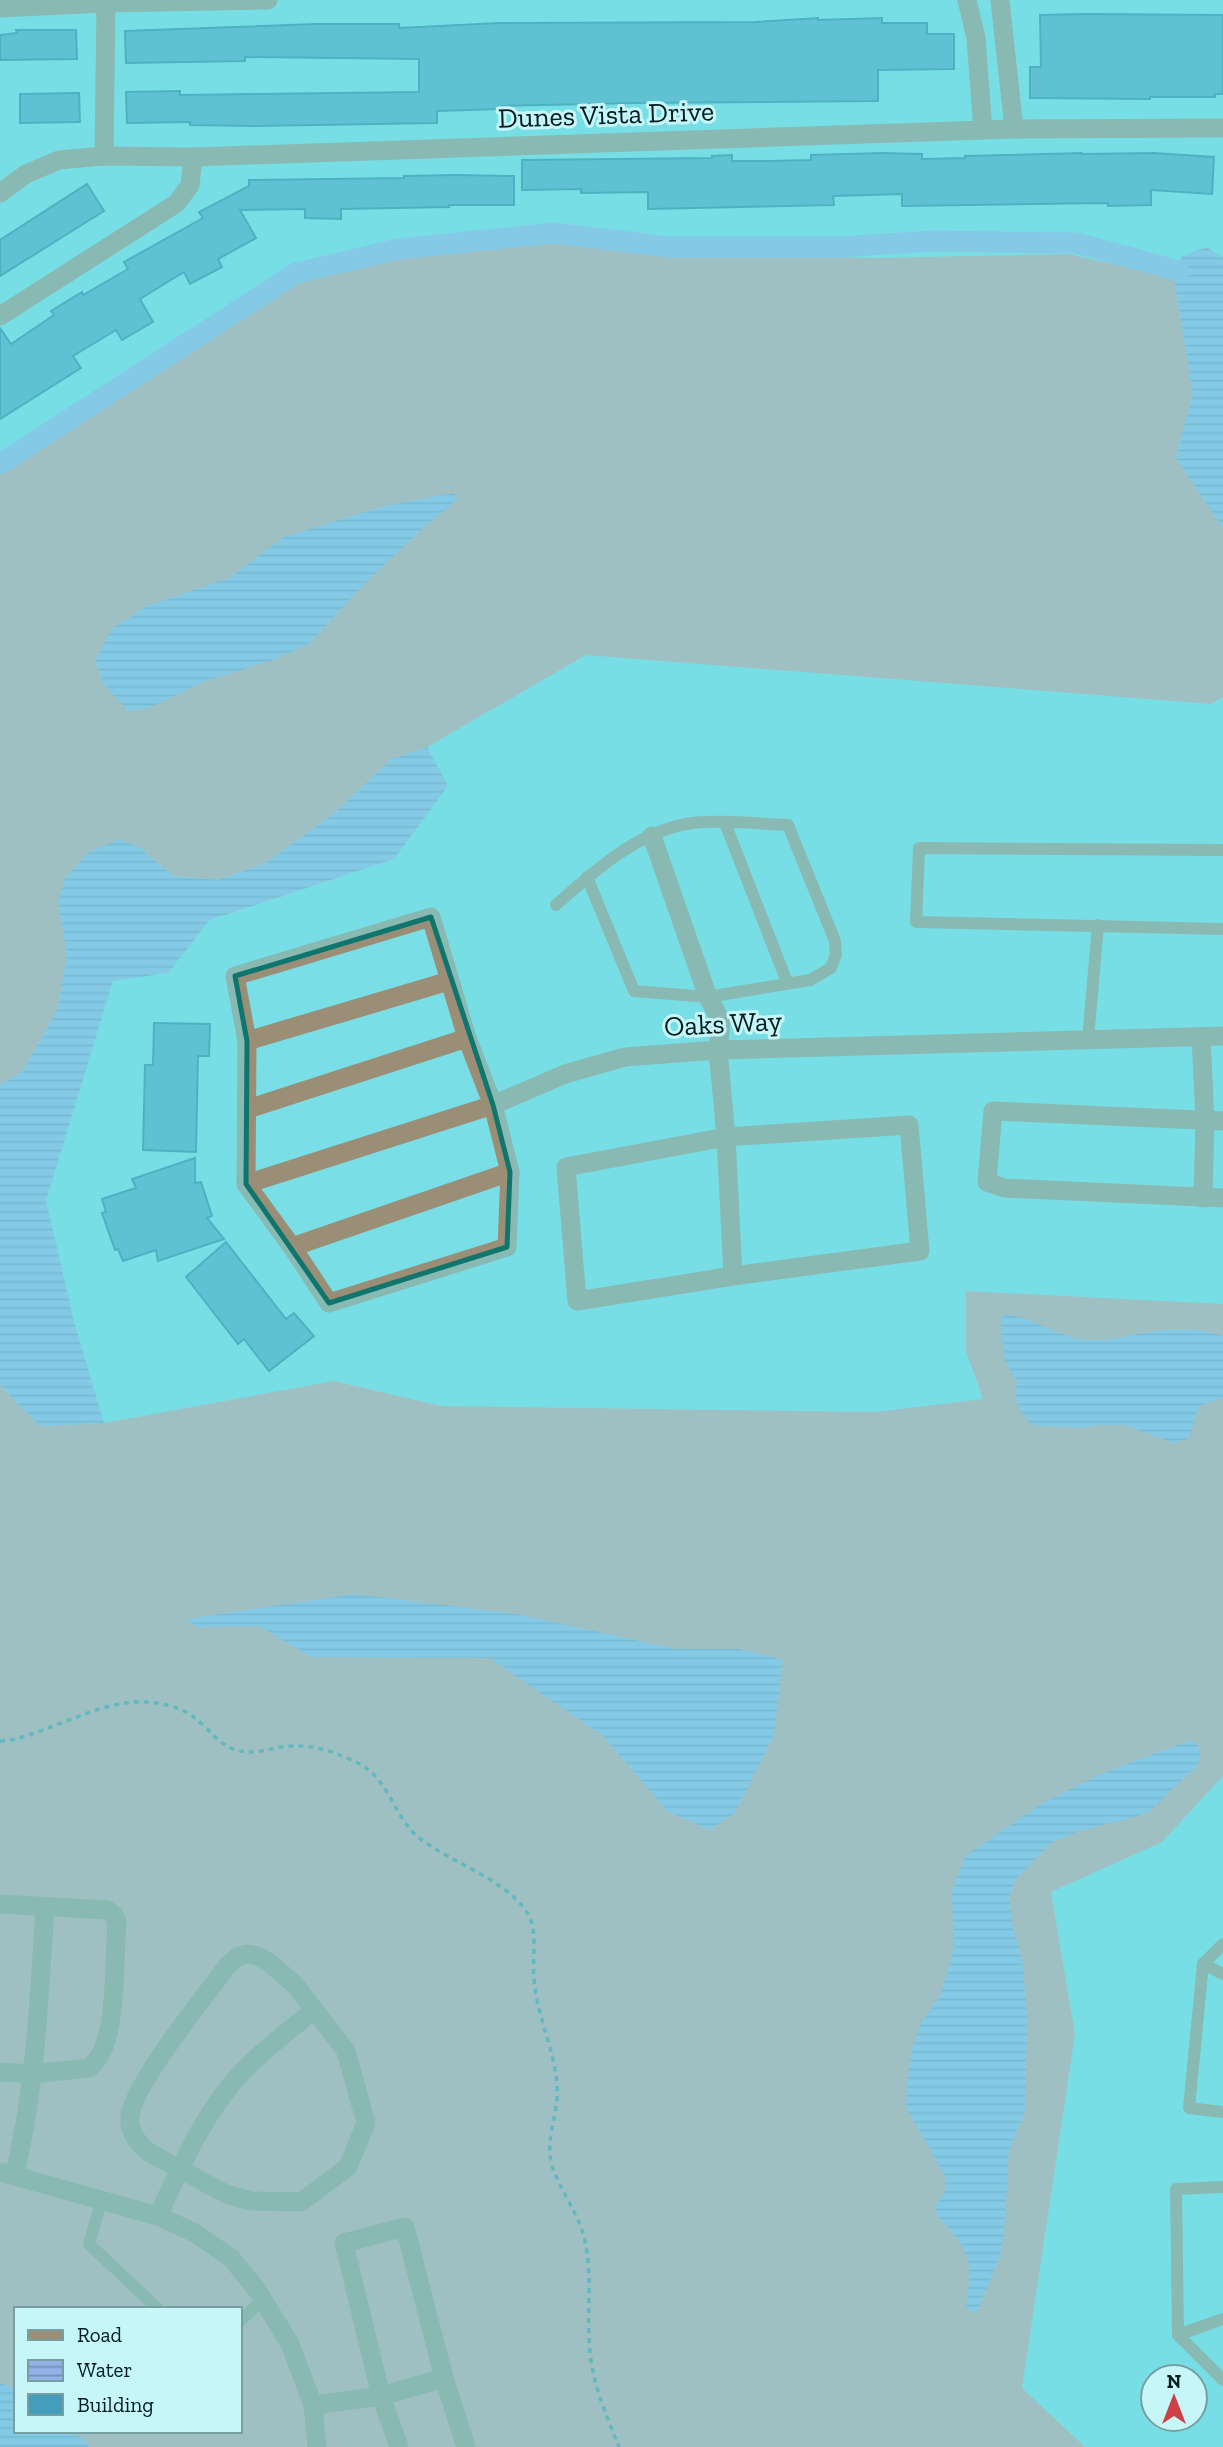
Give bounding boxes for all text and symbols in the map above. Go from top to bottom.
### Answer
street label: Dunes Vista Drive [497,94,715,135]
street label: Oaks Way [663,1004,784,1043]
legend [14,2307,242,2433]
text: Road [77,2322,123,2347]
text: Water [77,2357,132,2382]
north arrow [1139,2363,1209,2433]
text: N [1167,2370,1181,2393]
text: Building [77,2392,154,2417]

